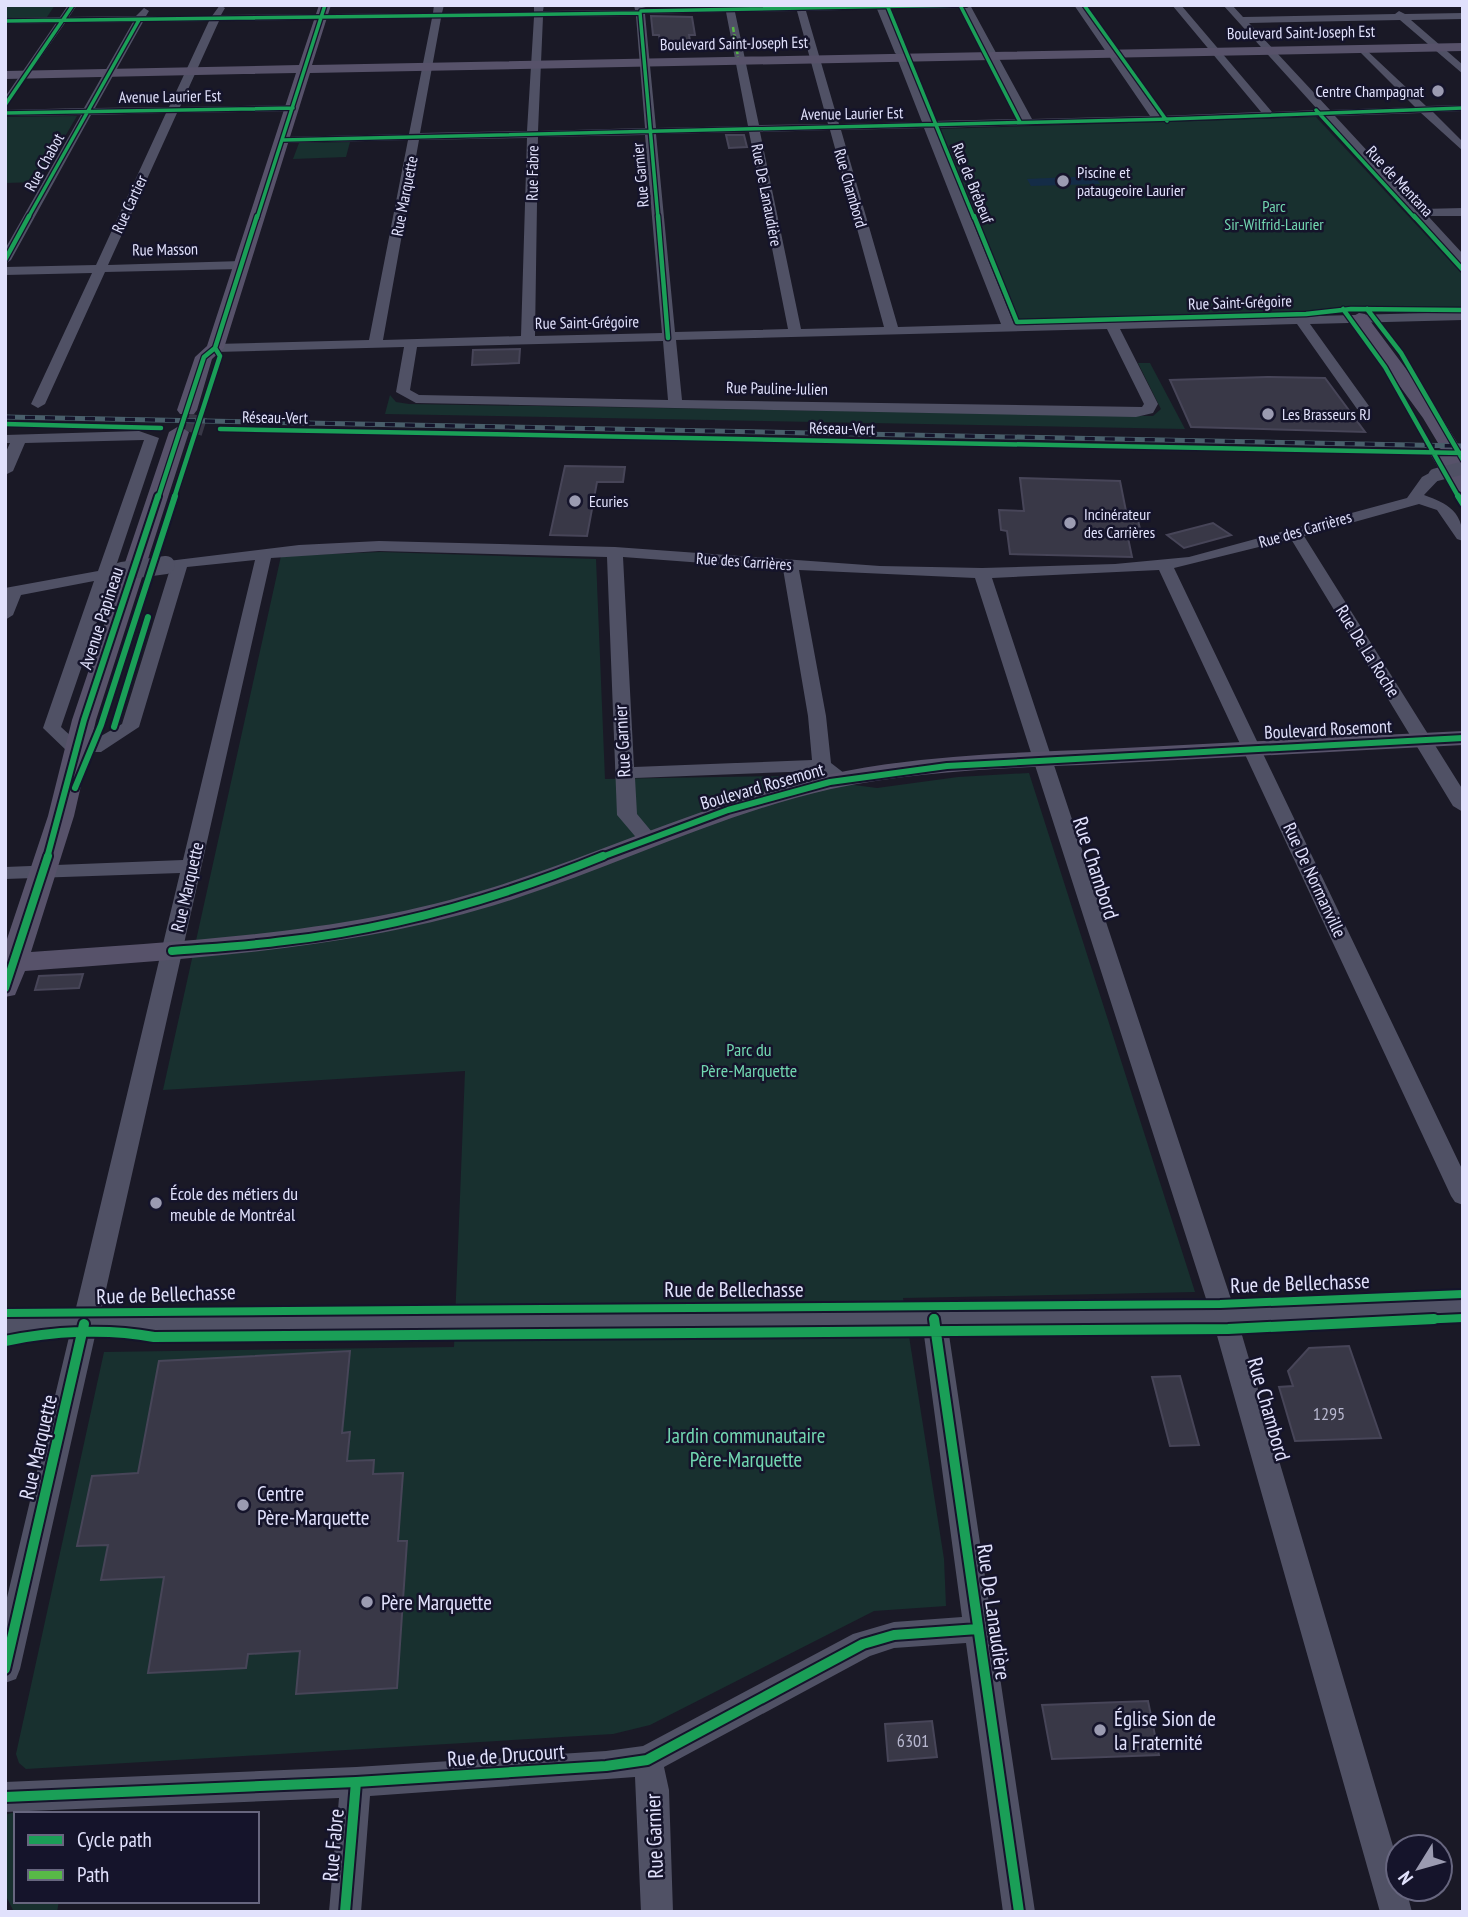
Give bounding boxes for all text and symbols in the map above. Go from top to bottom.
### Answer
street label: Boulevard Saint-Joseph Est [1227,21,1376,43]
street label: Boulevard Saint-Joseph Est [660,32,809,54]
place label: Centre Champagnat [1315,81,1425,101]
marker: Centre Champagnat [1430,83,1446,99]
street label: Avenue Laurier Est [119,85,222,107]
street label: Avenue Laurier Est [801,102,904,124]
street label: Rue Chabot [20,129,68,195]
street label: Rue de Brébeuf [948,140,998,227]
street label: Rue Garnier [627,141,653,208]
street label: Rue de Mentana [1362,141,1438,221]
street label: Rue De Lanaudière [747,142,787,248]
street label: Rue Fabre [522,145,542,201]
street label: Rue Chambord [830,146,872,230]
street label: Rue Marquette [386,154,422,238]
place label: Piscine et pataugeoire Laurier [1077,162,1185,200]
street label: Rue Cartier [107,171,151,236]
marker: Piscine et pataugeoire Laurier [1055,173,1071,189]
park label: Parc Sir-Wilfrid-Laurier [1224,196,1324,234]
street label: Rue Masson [132,238,198,260]
street label: Rue Saint-Grégoire [1188,290,1292,314]
street label: Rue Saint-Grégoire [535,311,639,333]
street label: Rue Pauline-Julien [726,377,828,399]
place label: Les Brasseurs RJ [1282,404,1371,424]
street label: Réseau-Vert [242,406,309,428]
marker: Les Brasseurs RJ [1260,406,1276,422]
street label: Réseau-Vert [809,417,876,439]
place label: Ecuries [589,491,628,511]
marker: Ecuries [567,493,583,509]
place label: Incinérateur des Carrières [1084,504,1155,542]
street label: Rue des Carrières [1256,506,1354,552]
marker: Incinérateur des Carrières [1062,515,1078,531]
street label: Rue des Carrières [696,548,792,574]
street label: Avenue Papineau [74,564,128,672]
street label: Rue De La Roche [1331,601,1405,701]
street label: Rue Garnier [609,704,635,778]
street label: Boulevard Rosemont [1264,714,1392,744]
street label: Boulevard Rosemont [697,757,827,815]
street label: Rue Chambord [1067,813,1125,923]
street label: Rue De Normanville [1278,819,1352,941]
street label: Rue Marquette [166,840,208,934]
park label: Parc du Père-Marquette [701,1038,797,1082]
place label: École des métiers du meuble de Montréal [170,1182,298,1226]
marker: École des métiers du meuble de Montréal [148,1195,164,1211]
street label: Rue de Bellechasse [1230,1267,1370,1299]
street label: Rue de Bellechasse [664,1276,804,1303]
street label: Rue de Bellechasse [96,1278,236,1310]
street label: Rue Chambord [1241,1354,1297,1464]
street label: Rue Marquette [13,1392,63,1502]
house number: 1295 [1313,1402,1345,1425]
park label: Jardin communautaire Père-Marquette [665,1422,826,1473]
place label: Centre Père-Marquette [257,1480,370,1531]
marker: Centre Père-Marquette [235,1497,251,1513]
street label: Rue De Lanaudière [971,1542,1017,1682]
place label: Père Marquette [381,1589,492,1616]
marker: Père Marquette [359,1594,375,1610]
place label: Église Sion de la Fraternité [1114,1705,1216,1756]
marker: Église Sion de la Fraternité [1092,1722,1108,1738]
house number: 6301 [897,1729,929,1752]
street label: Rue de Drucourt [446,1737,566,1773]
street label: Rue Garnier [639,1793,669,1879]
street label: Rue Fabre [316,1807,350,1883]
legend [14,1812,259,1903]
text: Cycle path [77,1826,152,1853]
north arrow [1384,1833,1454,1903]
text: Path [77,1861,109,1888]
text: N [1393,1867,1418,1890]

